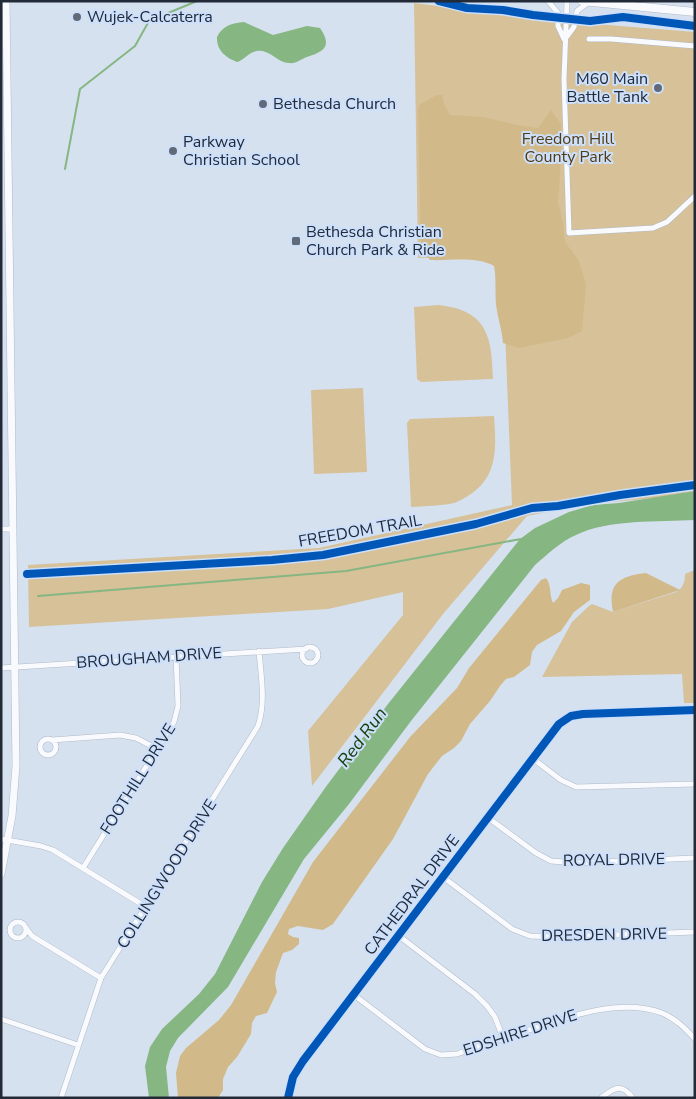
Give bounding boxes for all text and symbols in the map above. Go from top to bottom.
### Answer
place label: Wujek-Calcaterra [87,6,213,28]
marker: Wujek-Calcaterra [71,11,83,23]
place label: M60 Main Battle Tank [566,68,649,108]
marker: M60 Main Battle Tank [652,82,664,94]
place label: Bethesda Church [273,93,396,115]
marker: Bethesda Church [257,98,269,110]
park label: Freedom Hill County Park [522,128,615,168]
place label: Parkway Christian School [183,131,300,171]
marker: Parkway Christian School [167,145,179,157]
place label: Bethesda Christian Church Park & Ride [306,221,445,261]
marker: Bethesda Christian Church Park & Ride [290,235,302,247]
street label: FREEDOM TRAIL [297,509,424,553]
street label: BROUGHAM DRIVE [76,642,222,674]
water label: Red Run [332,702,392,772]
street label: FOOTHILL DRIVE [95,719,181,839]
street label: COLLINGWOOD DRIVE [112,795,222,953]
street label: CATHEDRAL DRIVE [359,830,465,960]
street label: ROYAL DRIVE [563,848,665,872]
street label: DRESDEN DRIVE [541,923,667,947]
street label: EDSHIRE DRIVE [460,1004,580,1062]

